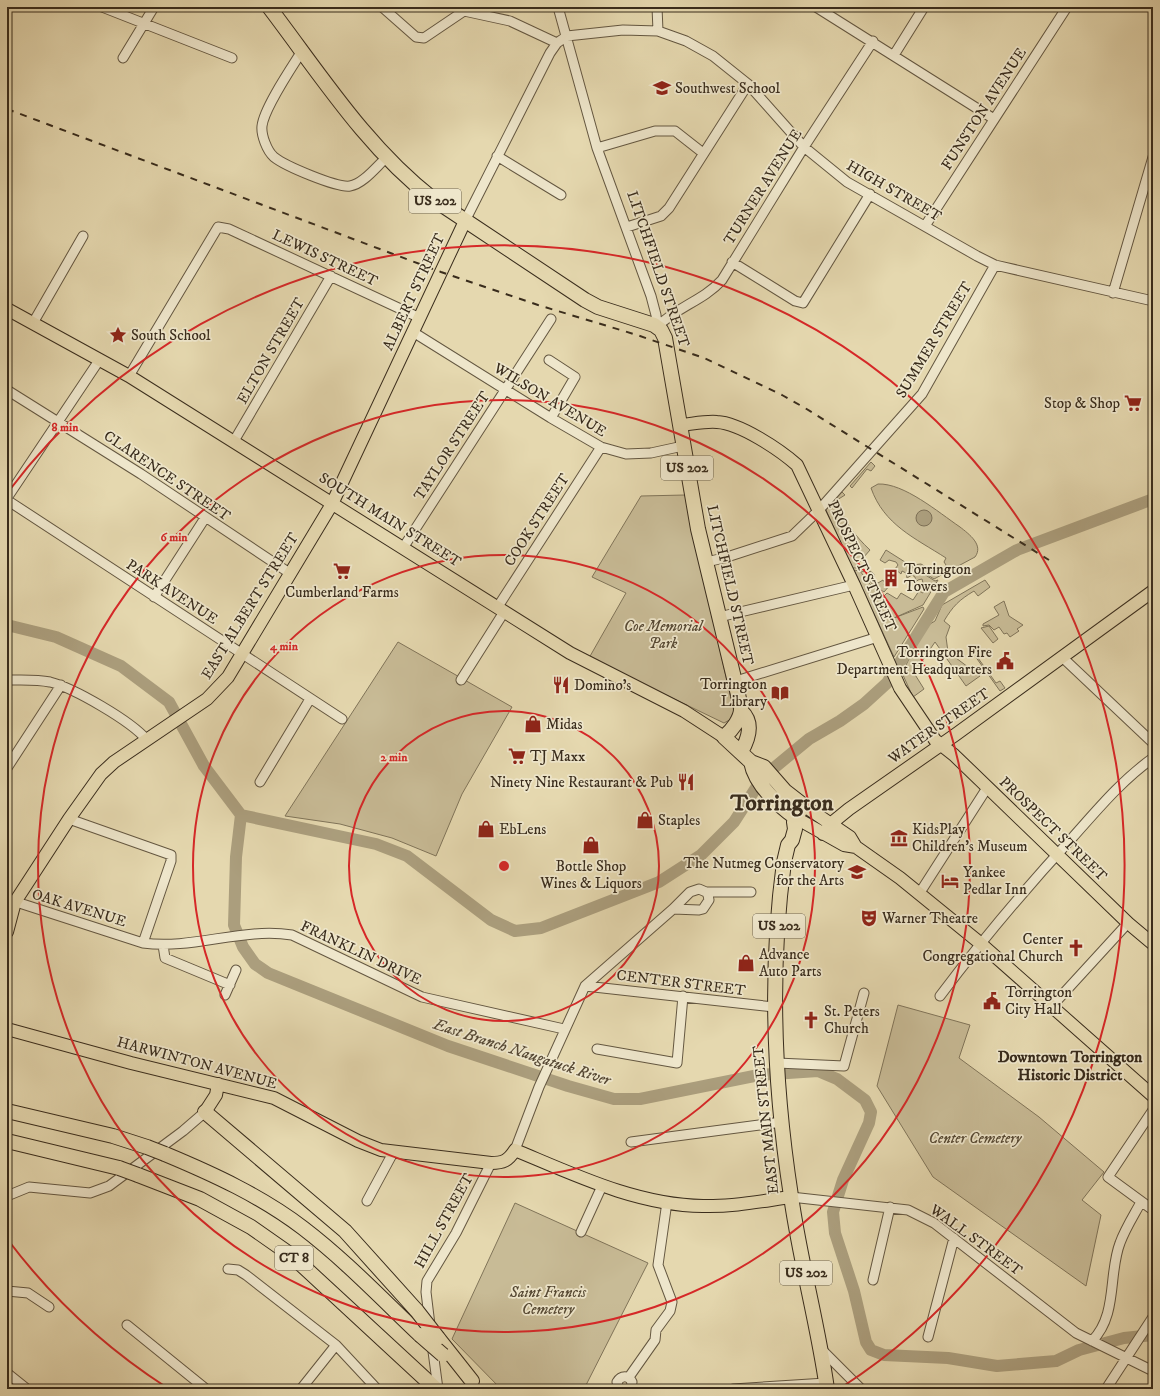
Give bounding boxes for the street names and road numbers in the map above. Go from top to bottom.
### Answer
street label: FUNSTON AVENUE [937,44,1031,174]
street label: TURNER AVENUE [720,125,806,248]
street label: HIGH STREET [843,156,946,226]
street label: LITCHFIELD STREET [622,188,694,350]
road number: US 202 [409,189,461,213]
street label: LEWIS STREET [269,225,381,291]
street label: ALBERT STREET [379,230,450,354]
street label: SUMMER STREET [892,278,977,402]
street label: ELTON STREET [233,294,309,407]
street label: WILSON AVENUE [489,358,610,441]
street label: TAYLOR STREET [410,387,495,504]
street label: CLARENCE STREET [100,426,235,526]
road number: US 202 [661,456,713,480]
street label: SOUTH MAIN STREET [315,468,465,572]
street label: COOK STREET [500,470,574,570]
street label: PROSPECT STREET [823,497,901,635]
street label: LITCHFIELD STREET [702,503,758,668]
street label: EAST ALBERT STREET [197,529,303,683]
street label: PARK AVENUE [123,555,222,629]
street label: WATER STREET [884,684,994,769]
street label: PROSPECT STREET [995,773,1111,886]
street label: OAK AVENUE [30,885,129,931]
road number: US 202 [753,914,805,938]
street label: FRANKLIN DRIVE [297,917,425,990]
street label: CENTER STREET [615,966,747,1000]
street label: HARWINTON AVENUE [115,1032,280,1094]
street label: EAST MAIN STREET [749,1044,783,1195]
street label: HILL STREET [410,1170,478,1272]
street label: WALL STREET [925,1200,1026,1280]
road number: CT 8 [275,1246,313,1270]
road number: US 202 [780,1261,832,1285]

